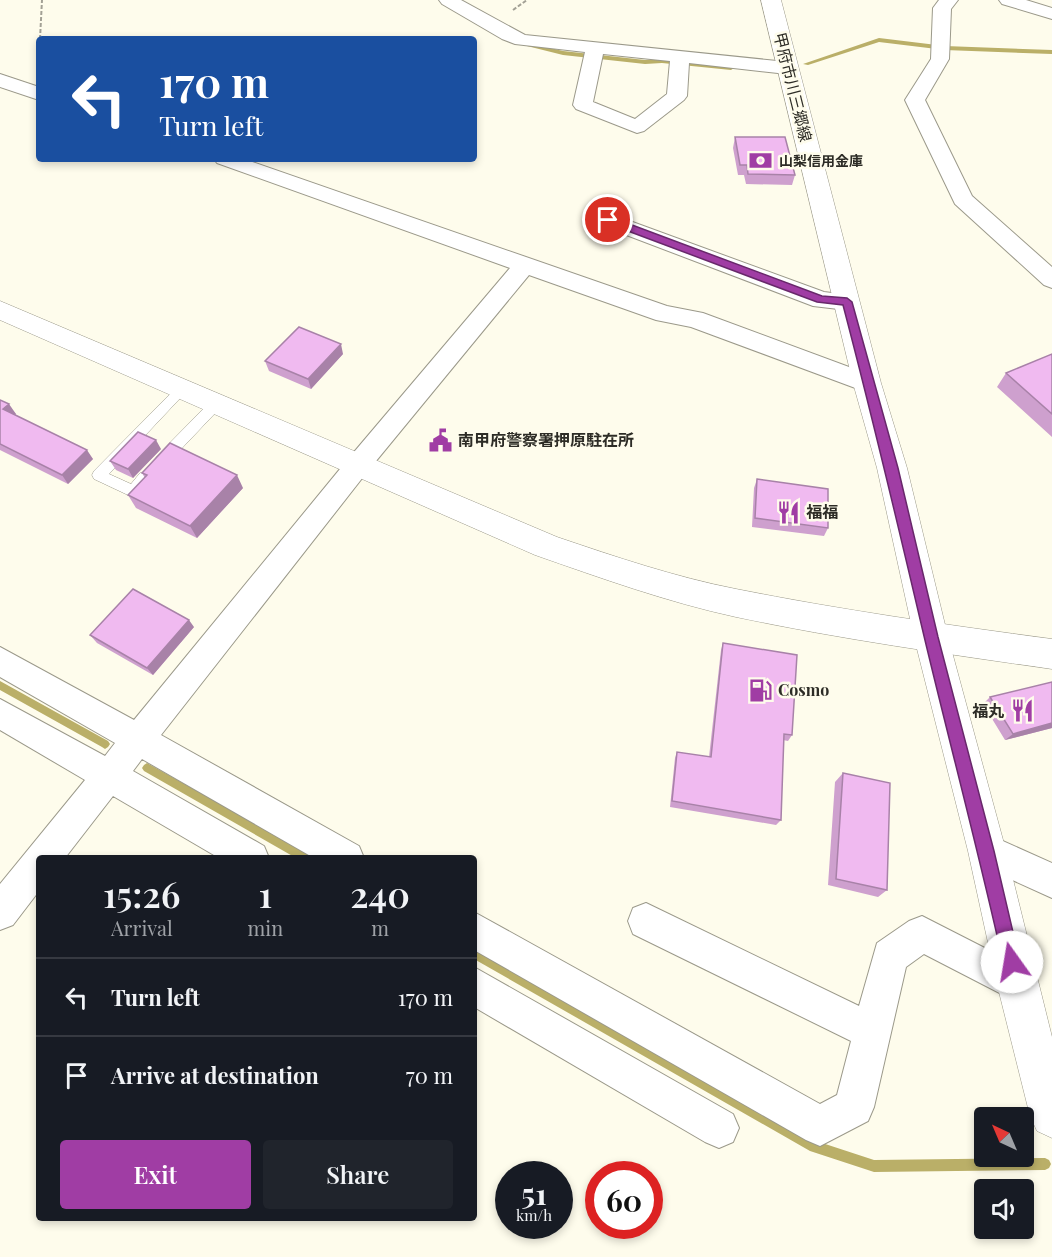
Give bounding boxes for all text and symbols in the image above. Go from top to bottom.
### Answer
street label: 甲府市川三郷線 [770,30,817,144]
text: 170 m [159,53,269,109]
icon: left [60,60,138,138]
text: Turn left [159,107,263,143]
bank icon: 山梨信用金庫 [748,148,774,174]
place label: 山梨信用金庫 [779,151,863,170]
pin [582,194,633,245]
icon: arrive [591,203,624,236]
public building icon: 南甲府警察署押原駐在所 [427,427,453,453]
place label: 南甲府警察署押原駐在所 [458,429,634,450]
restaurant icon: 福福 [775,499,801,525]
place label: 福福 [806,501,838,522]
fuel station icon: Cosmo [747,677,773,703]
place label: Cosmo [778,679,829,700]
restaurant icon: 福丸 [1009,698,1035,724]
place label: 福丸 [972,700,1004,721]
text: 15:26 [103,869,181,917]
text: 1 [259,869,272,917]
text: 240 [350,869,410,917]
text: Arrival [111,914,173,941]
text: min [248,914,283,941]
text: m [371,914,389,941]
position arrow [980,930,1044,994]
icon: left [60,981,93,1014]
text: Turn left [111,982,200,1012]
text: 170 m [398,982,453,1012]
icon: arrive [60,1059,93,1092]
text: Arrive at destination [111,1060,319,1090]
text: 70 m [406,1060,453,1090]
north arrow [974,1107,1034,1167]
map controls [974,1107,1034,1239]
button: Exit [60,1140,251,1209]
button: Share [263,1140,453,1209]
speed limit sign: 60 [585,1161,663,1239]
text: 51 [521,1173,547,1213]
button: sound [974,1179,1034,1239]
text: km/h [516,1205,552,1225]

